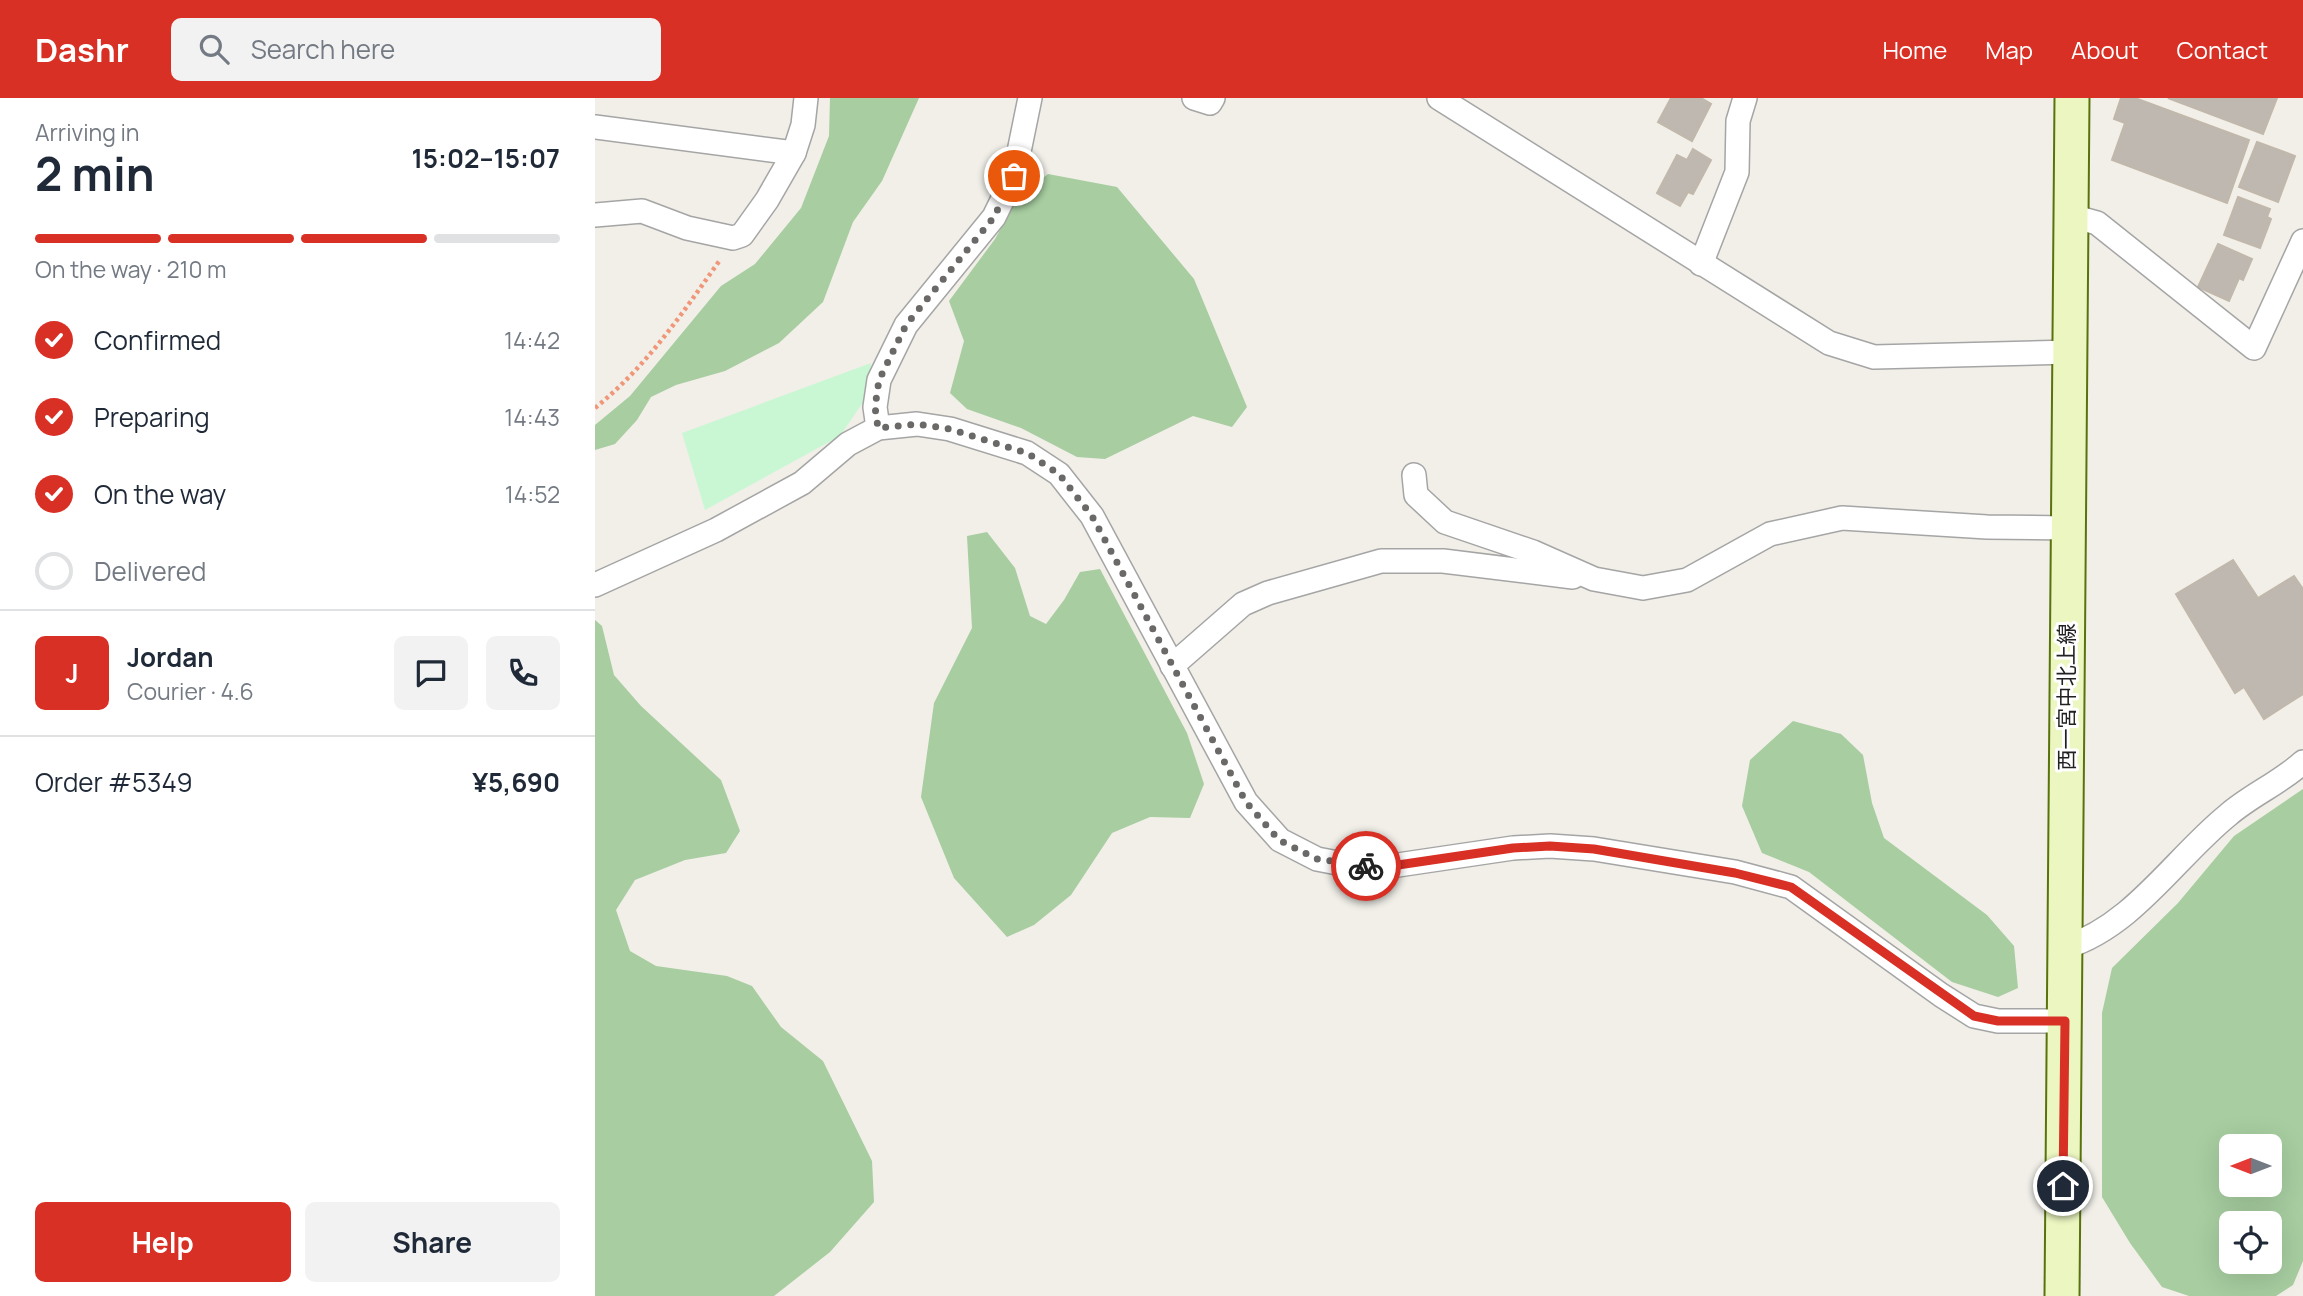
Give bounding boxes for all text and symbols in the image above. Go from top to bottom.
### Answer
search box [171,18,661,81]
text: Dashr [35,27,129,72]
icon: search [195,30,233,68]
text: Search here [251,31,395,67]
text: Home [1882,33,1947,66]
text: Map [1985,33,2033,66]
text: About [2071,33,2139,66]
text: Contact [2177,33,2268,66]
text: Arriving in [35,116,140,148]
text: 15:02–15:07 [411,140,560,176]
text: 2 min [35,142,155,205]
pin [984,146,1044,206]
icon: bag [995,157,1033,195]
text: On the way · 210 m [35,253,227,285]
icon: check [35,321,73,359]
text: Confirmed [94,322,221,358]
text: 14:42 [504,324,560,356]
icon: check [35,398,73,436]
text: Preparing [94,399,210,435]
text: 14:43 [504,401,560,433]
icon: check [35,475,73,513]
text: On the way [94,476,226,512]
text: 14:52 [505,478,560,510]
text: Delivered [94,553,206,589]
street label: 西一宮中北上線 [2052,624,2080,771]
button: chat [394,636,468,710]
button: phone [486,636,560,710]
text: Jordan [127,639,213,675]
text: J [65,655,79,691]
text: Courier · 4.6 [127,675,254,707]
text: Order #5349 [35,764,193,800]
text: ¥5,690 [472,764,560,800]
courier [1331,831,1401,901]
icon: bike [1347,847,1385,885]
north arrow [2219,1134,2282,1197]
map controls [2219,1134,2282,1274]
pin [2033,1156,2093,1216]
icon: home [2044,1167,2082,1205]
button: Help [35,1202,291,1282]
button: Share [305,1202,560,1282]
button: locate [2219,1211,2282,1274]

